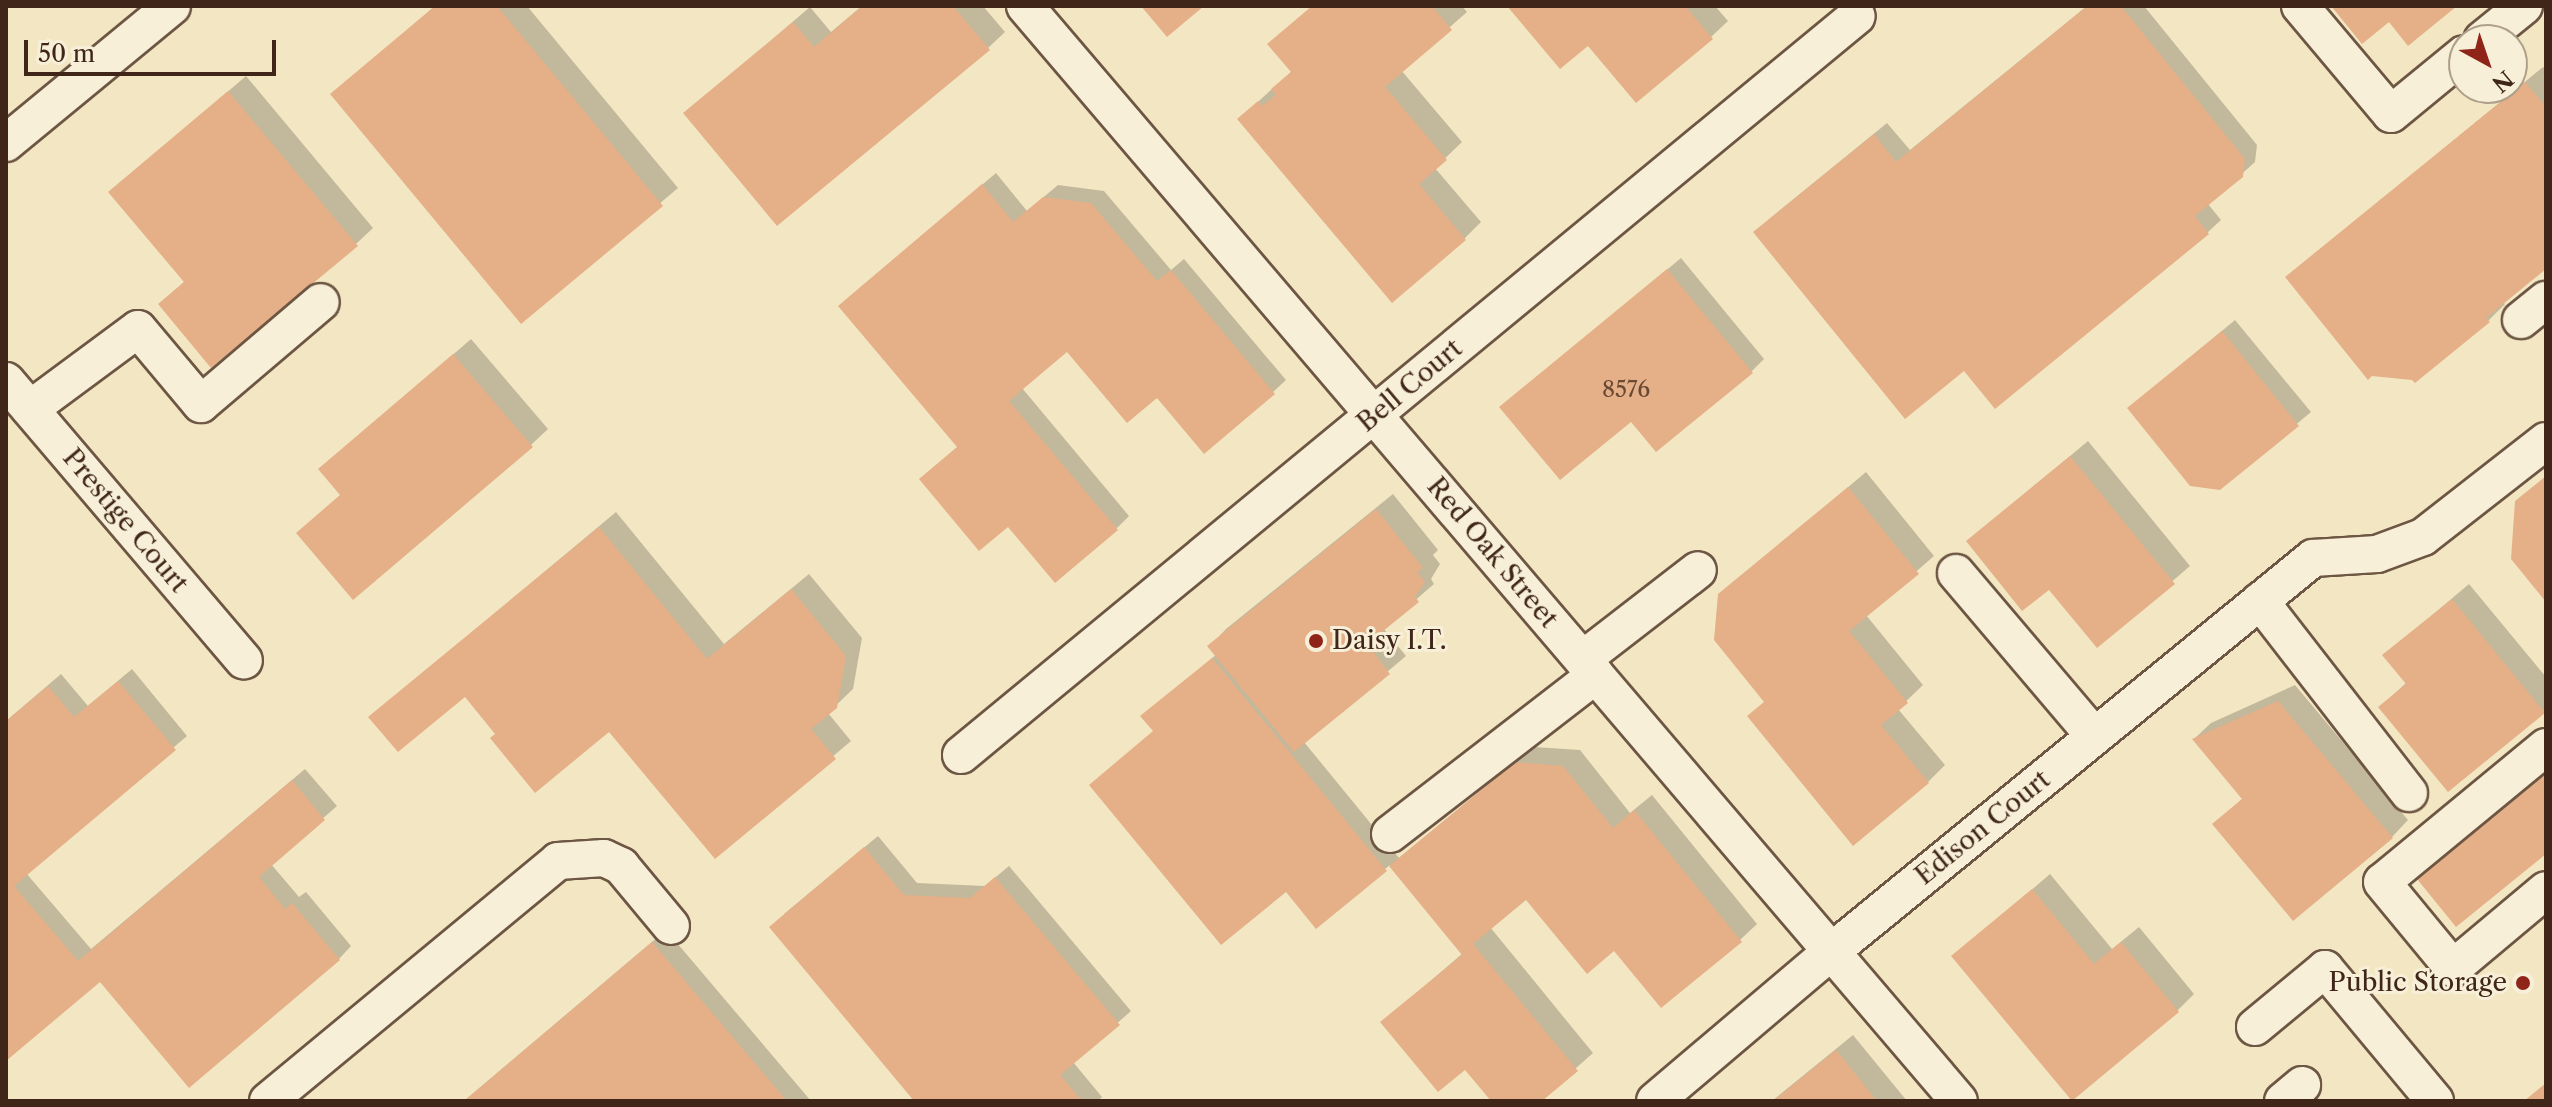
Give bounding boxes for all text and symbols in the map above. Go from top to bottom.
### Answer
scale bar [28,24,280,74]
north arrow [2448,24,2528,104]
text: 50 m [38,39,95,68]
text: N [2486,65,2518,98]
street label: Bell Court [1351,333,1469,439]
house number: 8576 [1602,377,1650,403]
street label: Prestige Court [56,443,194,599]
street label: Red Oak Street [1420,471,1564,635]
place label: Daisy I.T. [1332,625,1447,657]
marker: Daisy I.T. [1307,632,1325,650]
street label: Edison Court [1909,764,2057,892]
place label: Public Storage [2328,967,2507,999]
marker: Public Storage [2514,974,2532,992]

